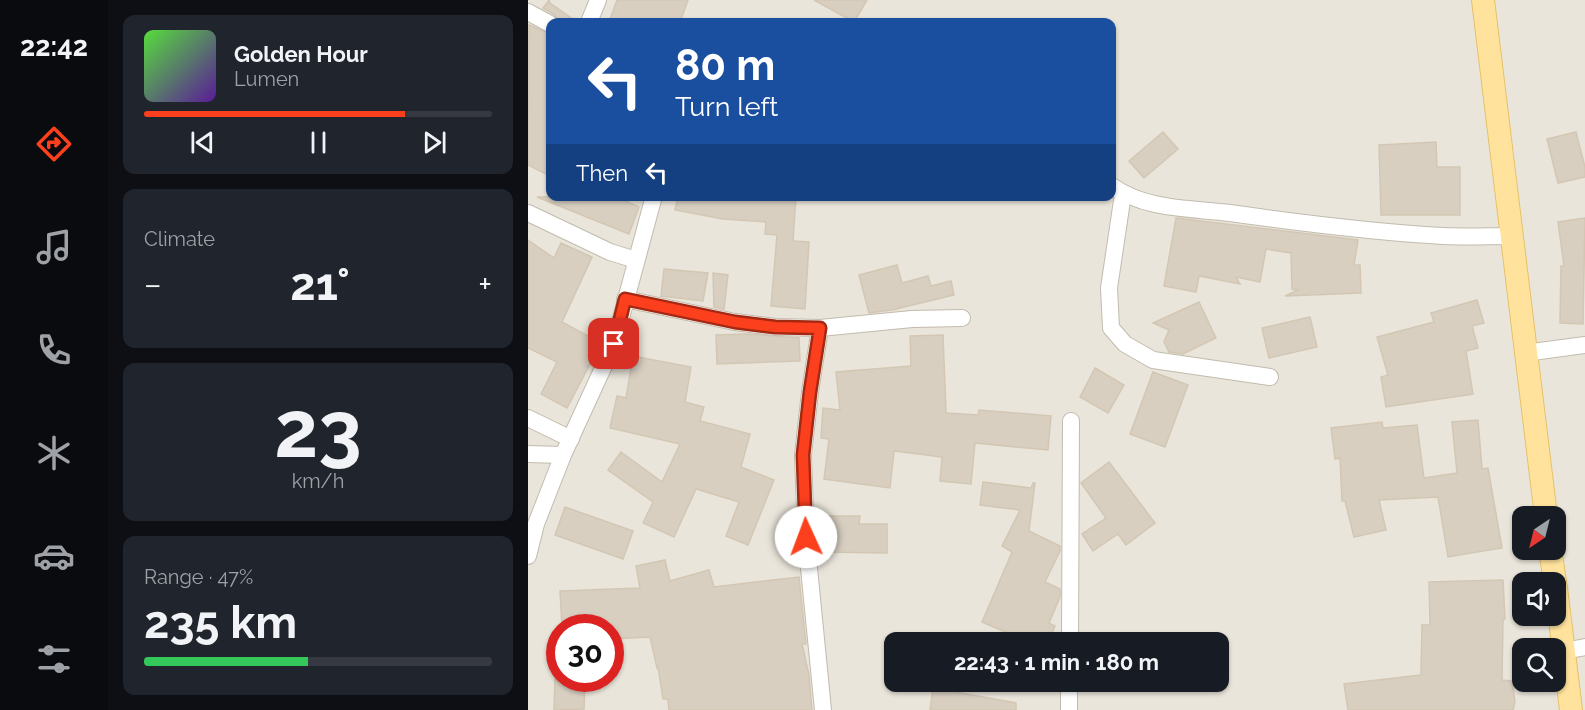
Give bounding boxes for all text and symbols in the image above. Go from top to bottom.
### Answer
text: 22:42 [20,31,88,62]
text: Golden Hour [234,41,368,67]
text: 80 m [675,41,775,90]
icon: left [576,42,654,120]
text: Lumen [234,67,299,91]
text: Turn left [675,91,778,122]
icon: directions [33,123,75,165]
icon: previous [186,126,219,159]
icon: pause [302,126,335,159]
icon: next [418,126,451,159]
icon: left [640,156,673,189]
text: Then [576,160,628,186]
icon: music [33,226,75,268]
text: Climate [144,227,215,251]
text: 21° [290,258,350,311]
text: − [144,265,162,304]
text: + [478,265,492,304]
pin [588,318,639,369]
icon: arrive [597,327,630,360]
icon: phone [33,329,75,371]
text: 23 [274,384,362,475]
icon: climate [33,432,75,474]
text: km/h [292,469,344,493]
position arrow [774,505,838,569]
north arrow [1512,506,1566,560]
map controls [1512,506,1566,692]
icon: car [33,535,75,577]
text: Range · 47% [144,565,253,589]
button: sound [1512,572,1566,626]
text: 235 km [144,596,297,649]
speed limit sign: 30 [546,614,624,692]
icon: filters [33,638,75,680]
button: search [1512,638,1566,692]
text: 22:43 · 1 min · 180 m [954,649,1159,675]

